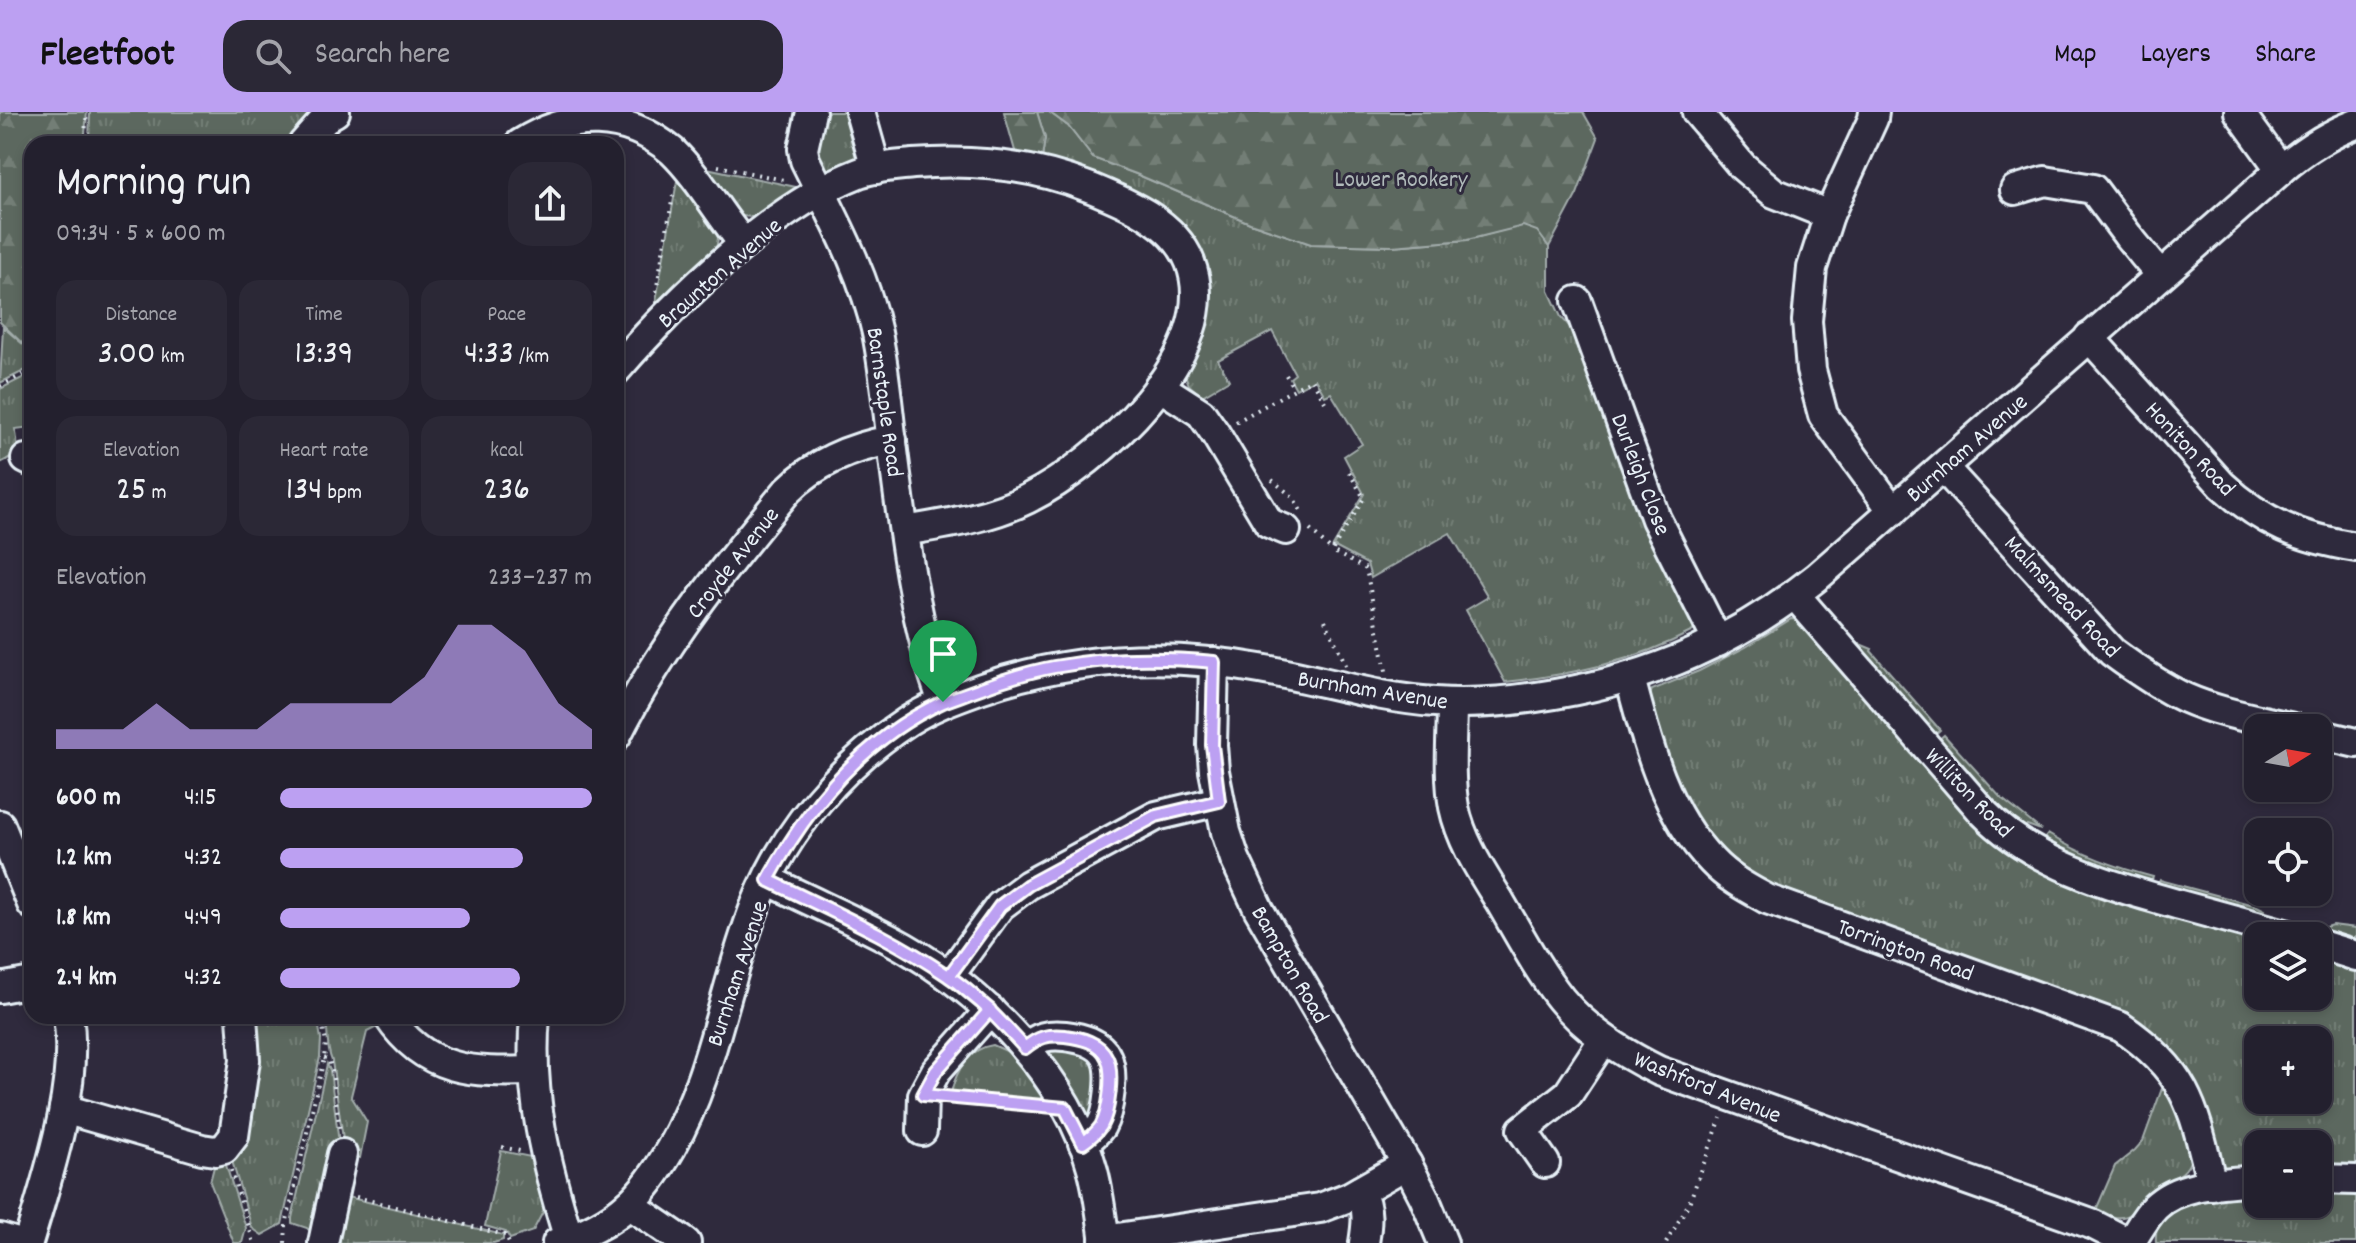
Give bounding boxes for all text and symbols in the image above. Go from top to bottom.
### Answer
search box [223,20,783,92]
text: Fleetfoot [40,29,175,84]
icon: search [251,34,295,78]
text: Search here [315,35,450,78]
text: Map [2054,36,2097,76]
text: Layers [2141,36,2211,76]
text: Share [2255,36,2316,76]
text: Morning run [56,154,251,217]
button: share [508,162,592,246]
park label: Lower Rookery [1335,164,1469,198]
street label: Braunton Avenue [651,211,791,338]
text: 09:34 · 5 × 600 m [56,216,226,253]
text: Distance [105,300,177,331]
text: Time [305,300,343,331]
text: Pace [487,300,526,331]
street label: Barnstaple Road [856,326,910,479]
text: 3.00 [98,331,156,380]
text: 13:39 [295,331,353,380]
text: 4:33 [464,331,514,380]
text: km [156,342,185,373]
text: /km [514,342,549,373]
street label: Burnham Avenue [1900,387,2036,512]
street label: Honiton Road [2136,395,2242,505]
street label: Durleigh Close [1600,409,1678,541]
text: Elevation [103,436,180,467]
text: Heart rate [280,436,368,467]
text: kcal [490,436,523,467]
text: 25 [116,467,147,516]
text: 134 [286,467,322,516]
text: 236 [483,467,530,516]
text: m [147,478,167,509]
text: bpm [322,478,362,509]
street label: Croyde Avenue [680,501,789,627]
street label: Malmsmead Road [1995,529,2127,667]
text: Elevation [56,560,146,597]
text: 233–237 m [488,560,592,597]
pin [909,620,977,702]
icon: arrive [921,632,965,676]
street label: Burnham Avenue [1295,663,1450,721]
north arrow [2244,714,2332,802]
map controls [2244,714,2332,1218]
street label: Williton Road [1916,741,2020,847]
text: 600 m [56,780,121,817]
text: 4:15 [184,780,217,817]
button: locate [2244,818,2332,906]
text: 1.2 km [56,840,112,877]
text: 4:32 [184,840,222,877]
street label: Burnham Avenue [699,897,778,1051]
text: 1.8 km [56,900,111,937]
text: 4:49 [184,900,222,937]
street label: Bampton Road [1241,900,1336,1031]
street label: Torrington Road [1832,911,1978,992]
button: layers [2244,922,2332,1010]
text: 2.4 km [56,960,117,997]
text: 4:32 [184,960,222,997]
button: + [2244,1026,2332,1114]
street label: Washford Avenue [1628,1044,1786,1134]
button: − [2244,1130,2332,1218]

